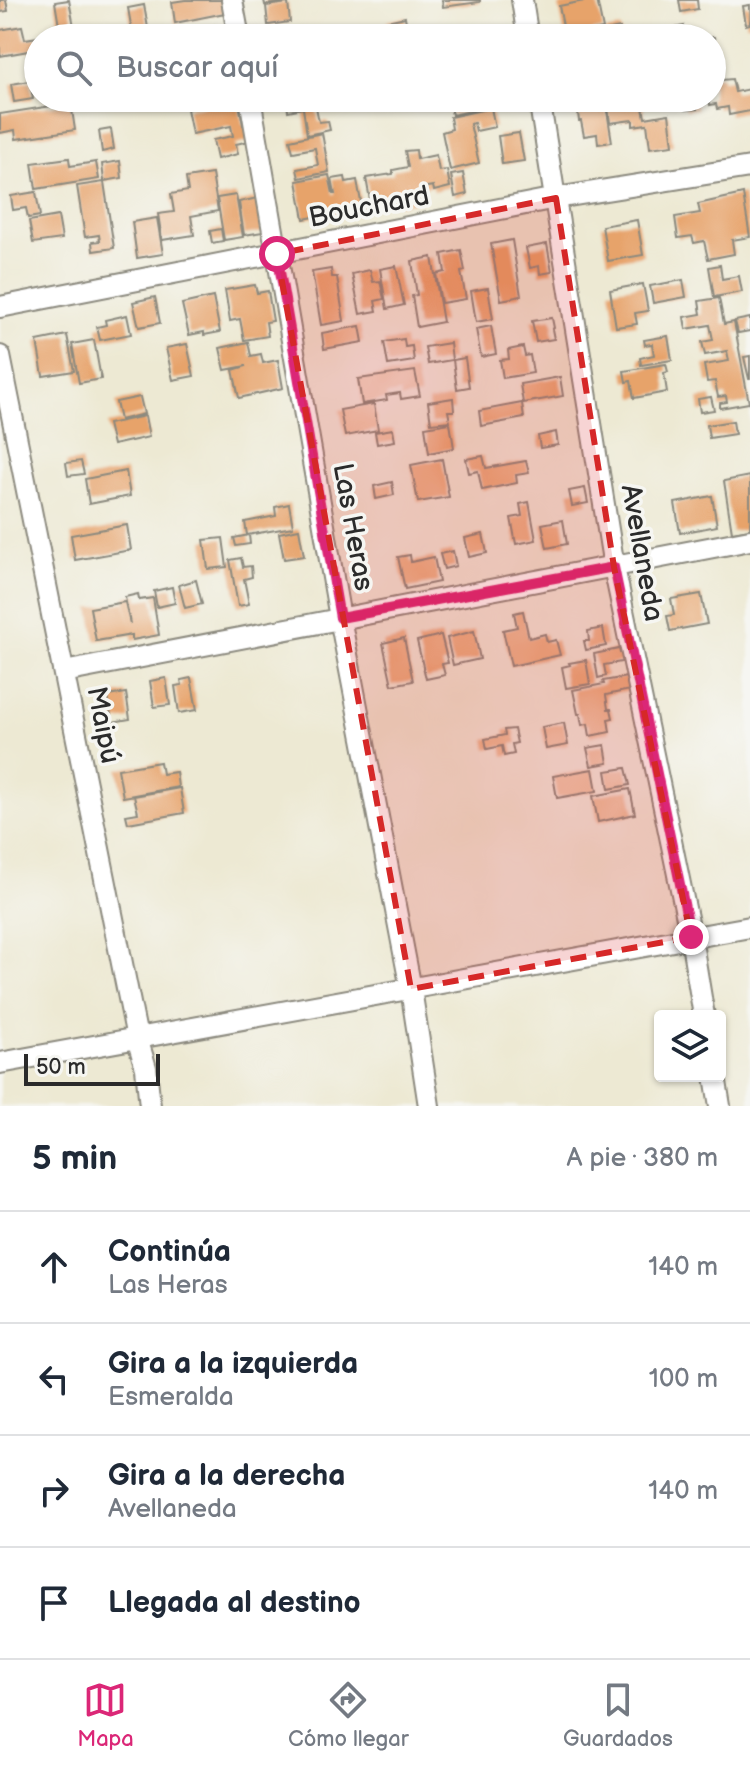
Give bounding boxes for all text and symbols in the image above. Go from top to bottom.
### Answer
search box [24,24,726,112]
icon: search [52,46,96,90]
text: Buscar aquí [116,50,278,86]
street label: Bouchard [306,179,432,235]
route start [259,236,295,272]
street label: Las Heras [326,461,380,593]
street label: Avellaneda [614,482,670,624]
street label: Maipú [79,684,127,766]
route end [673,919,709,955]
map controls [654,1010,726,1082]
button: layers [654,1010,726,1082]
scale bar [24,1050,160,1086]
text: 50 m [36,1054,86,1081]
text: 5 min [32,1138,117,1179]
text: A pie · 380 m [567,1143,718,1174]
text: Continúa [108,1234,231,1270]
icon: ahead [32,1245,76,1289]
text: 140 m [648,1252,718,1283]
text: Las Heras [108,1270,228,1301]
text: Gira a la izquierda [108,1346,358,1382]
icon: left [32,1357,76,1401]
text: 100 m [649,1364,718,1395]
text: Esmeralda [108,1382,234,1413]
text: Gira a la derecha [108,1458,345,1494]
icon: right [32,1469,76,1513]
text: 140 m [648,1476,718,1507]
text: Avellaneda [108,1494,237,1525]
icon: arrive [32,1581,76,1625]
text: Llegada al destino [108,1585,361,1621]
tab: Mapa [77,1678,134,1753]
tab: Cómo llegar [288,1678,409,1753]
tab: Guardados [563,1678,673,1753]

